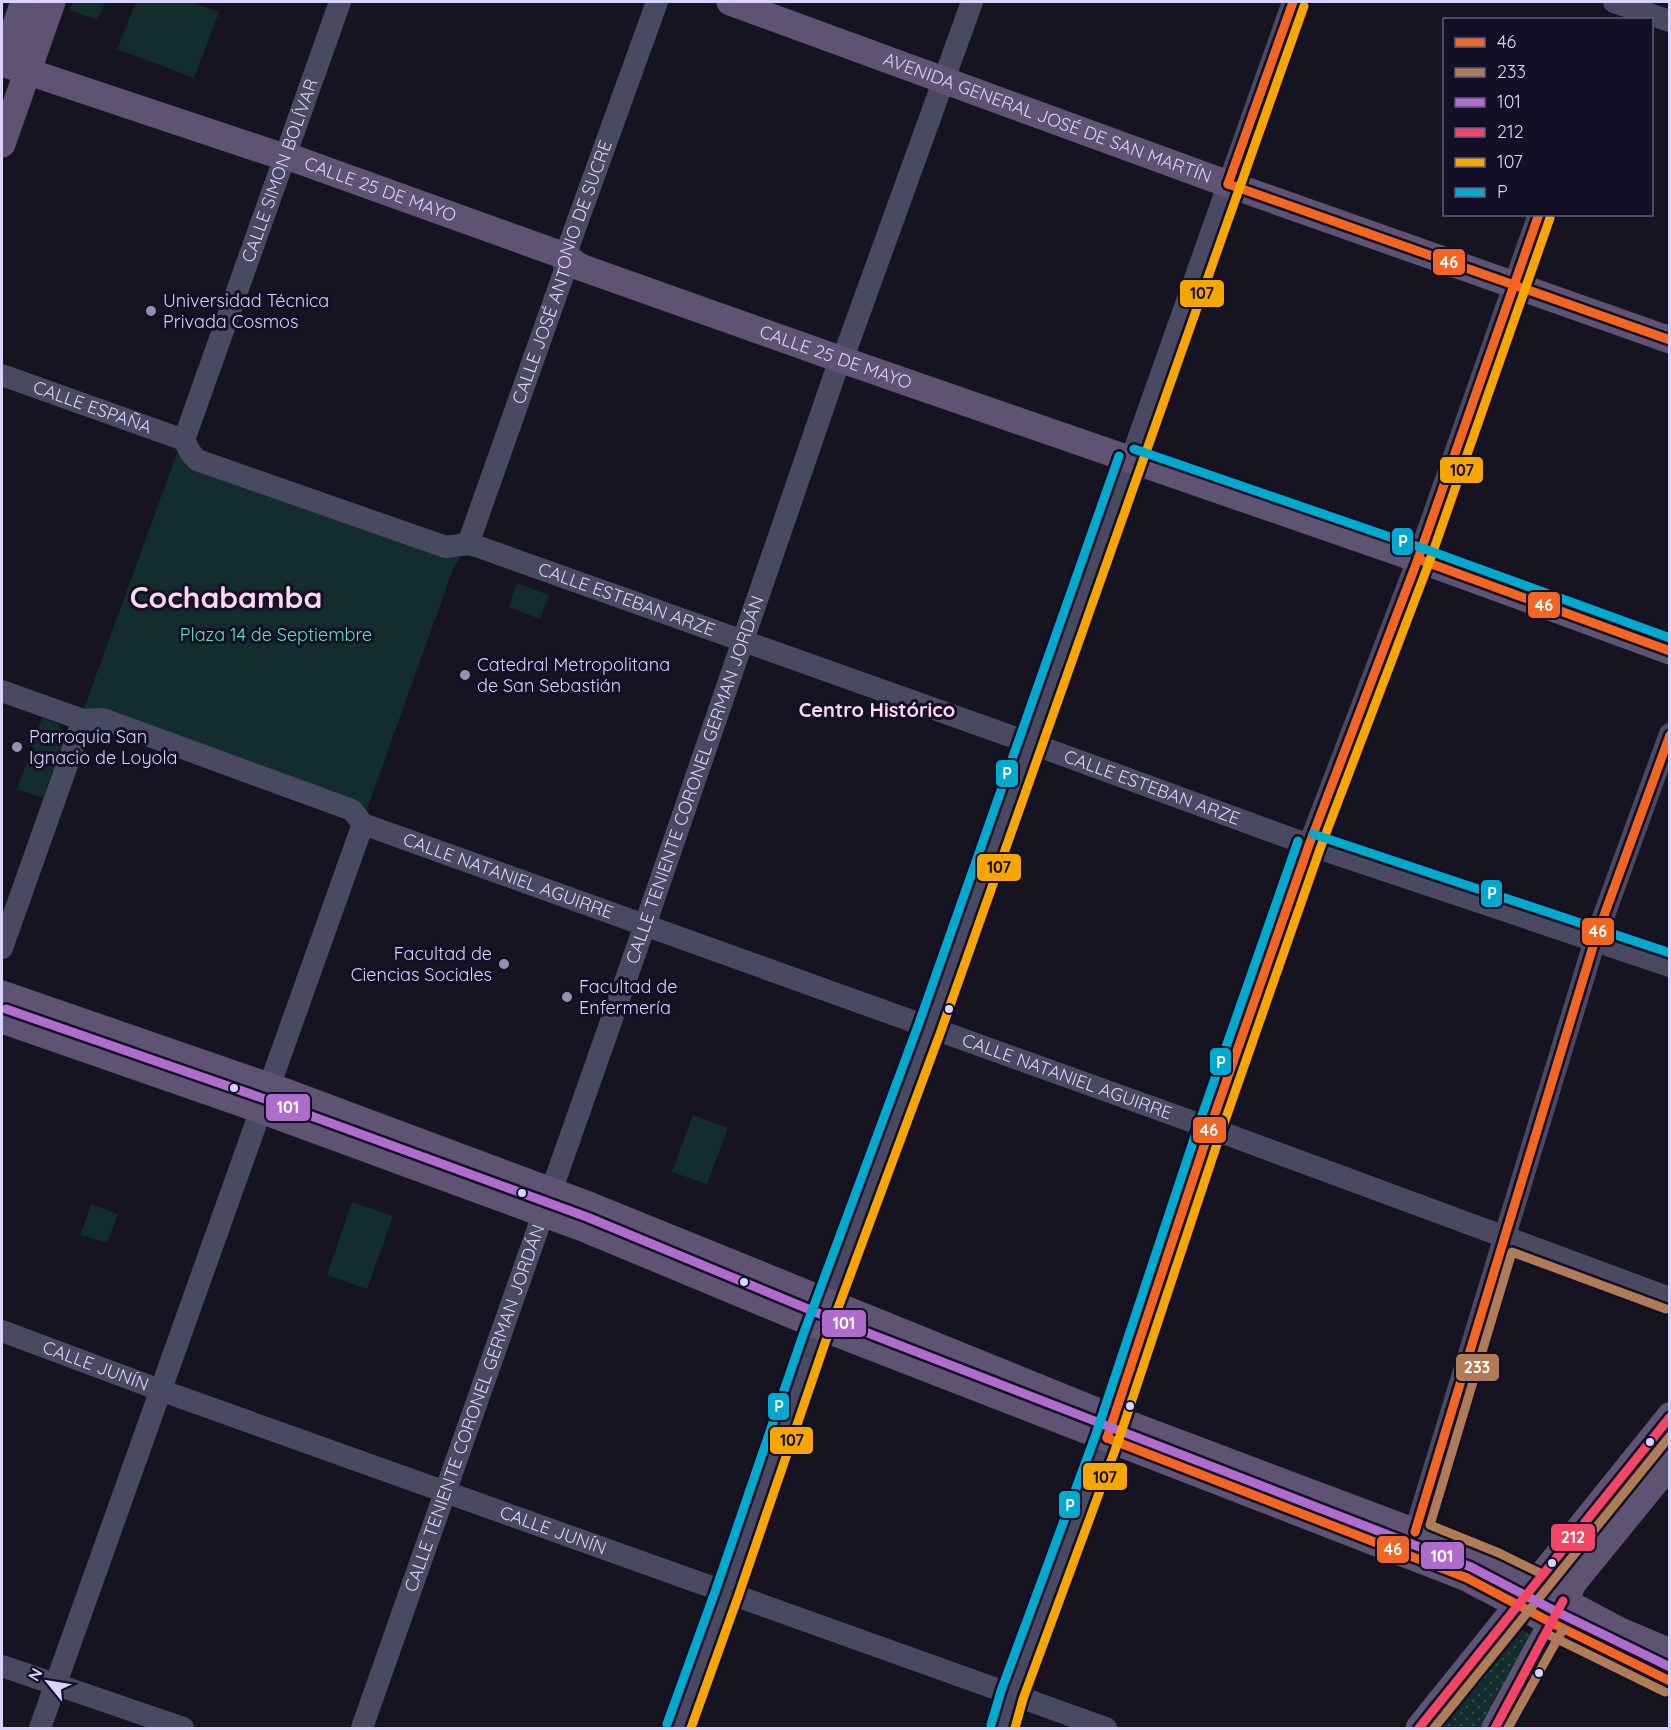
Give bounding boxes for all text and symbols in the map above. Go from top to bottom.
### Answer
legend [1443,18,1653,216]
text: 46 [1497,30,1516,53]
street label: AVENIDA GENERAL JOSÉ DE SAN MARTÍN [880,47,1215,188]
text: 233 [1497,60,1526,83]
street label: CALLE SIMON BOLÍVAR [236,75,323,266]
text: 101 [1497,90,1521,113]
text: 212 [1497,120,1524,143]
street label: CALLE JOSÉ ANTONIO DE SUCRE [506,137,617,407]
text: 107 [1497,150,1523,173]
street label: CALLE 25 DE MAYO [301,151,460,227]
text: P [1497,180,1508,203]
line badge: 46 [1432,248,1466,276]
text: 46 [1440,252,1458,272]
line badge: 107 [1179,279,1225,308]
text: 107 [1190,283,1214,303]
place label: Universidad Técnica Privada Cosmos [163,289,329,333]
marker: Universidad Técnica Privada Cosmos [144,304,158,318]
street label: CALLE 25 DE MAYO [757,320,915,394]
street label: CALLE ESPAÑA [30,375,155,439]
line badge: 107 [1439,456,1484,484]
text: 107 [1450,460,1474,480]
line badge: P [1391,527,1414,556]
text: P [1398,531,1408,551]
street label: CALLE ESTEBAN ARZE [535,557,718,641]
district label: Cochabamba [130,578,322,616]
line badge: 46 [1527,591,1561,619]
street label: CALLE TENIENTE CORONEL GERMAN JORDÁN [620,592,769,967]
text: 46 [1535,595,1553,615]
park label: Plaza 14 de Septiembre [180,623,372,646]
place label: Catedral Metropolitana de San Sebastián [477,653,670,697]
marker: Catedral Metropolitana de San Sebastián [458,668,472,682]
district label: Centro Histórico [799,697,955,722]
place label: Parroquia San Ignacio de Loyola [29,725,178,769]
marker: Parroquia San Ignacio de Loyola [10,740,24,754]
street label: CALLE ESTEBAN ARZE [1061,744,1243,830]
line badge: P [995,759,1019,788]
text: P [1002,763,1012,783]
street label: CALLE NATANIEL AGUIRRE [400,827,616,924]
line badge: 107 [976,853,1022,882]
text: 107 [987,857,1011,877]
line badge: P [1480,879,1503,908]
text: P [1487,883,1497,903]
line badge: 46 [1581,917,1615,946]
text: 46 [1589,921,1607,941]
place label: Facultad de Ciencias Sociales [351,942,492,986]
marker: Facultad de Ciencias Sociales [497,957,511,971]
place label: Facultad de Enfermería [579,975,677,1019]
marker: Facultad de Enfermería [560,990,574,1004]
unlabelled marker [943,1003,955,1015]
street label: CALLE NATANIEL AGUIRRE [959,1028,1175,1124]
line badge: P [1209,1047,1232,1076]
text: P [1216,1052,1226,1072]
unlabelled marker [228,1082,240,1094]
line badge: 101 [265,1093,311,1122]
text: 101 [277,1097,299,1117]
line badge: 46 [1192,1116,1227,1144]
text: 46 [1200,1120,1218,1140]
unlabelled marker [516,1187,528,1199]
street label: CALLE TENIENTE CORONEL GERMAN JORDÁN [399,1221,550,1595]
unlabelled marker [738,1276,750,1288]
line badge: 101 [821,1309,867,1338]
text: 101 [833,1313,855,1333]
street label: CALLE JUNÍN [40,1335,152,1396]
line badge: 233 [1455,1353,1500,1382]
text: 233 [1464,1357,1490,1377]
line badge: P [767,1392,790,1421]
text: P [774,1396,784,1416]
unlabelled marker [1124,1400,1136,1412]
line badge: 107 [769,1426,814,1455]
text: 107 [780,1430,804,1450]
unlabelled marker [1644,1436,1656,1448]
line badge: 107 [1082,1462,1128,1491]
text: 107 [1093,1467,1117,1487]
line badge: P [1058,1490,1081,1519]
text: P [1065,1495,1075,1515]
street label: CALLE JUNÍN [497,1500,610,1560]
line badge: 212 [1550,1523,1596,1552]
text: 212 [1561,1527,1585,1547]
line badge: 46 [1376,1535,1410,1564]
text: 46 [1384,1539,1402,1559]
line badge: 101 [1420,1541,1465,1570]
text: 101 [1431,1546,1453,1566]
unlabelled marker [1546,1557,1558,1569]
north arrow [18,1652,78,1712]
text: N [23,1664,47,1685]
unlabelled marker [1533,1667,1545,1679]

